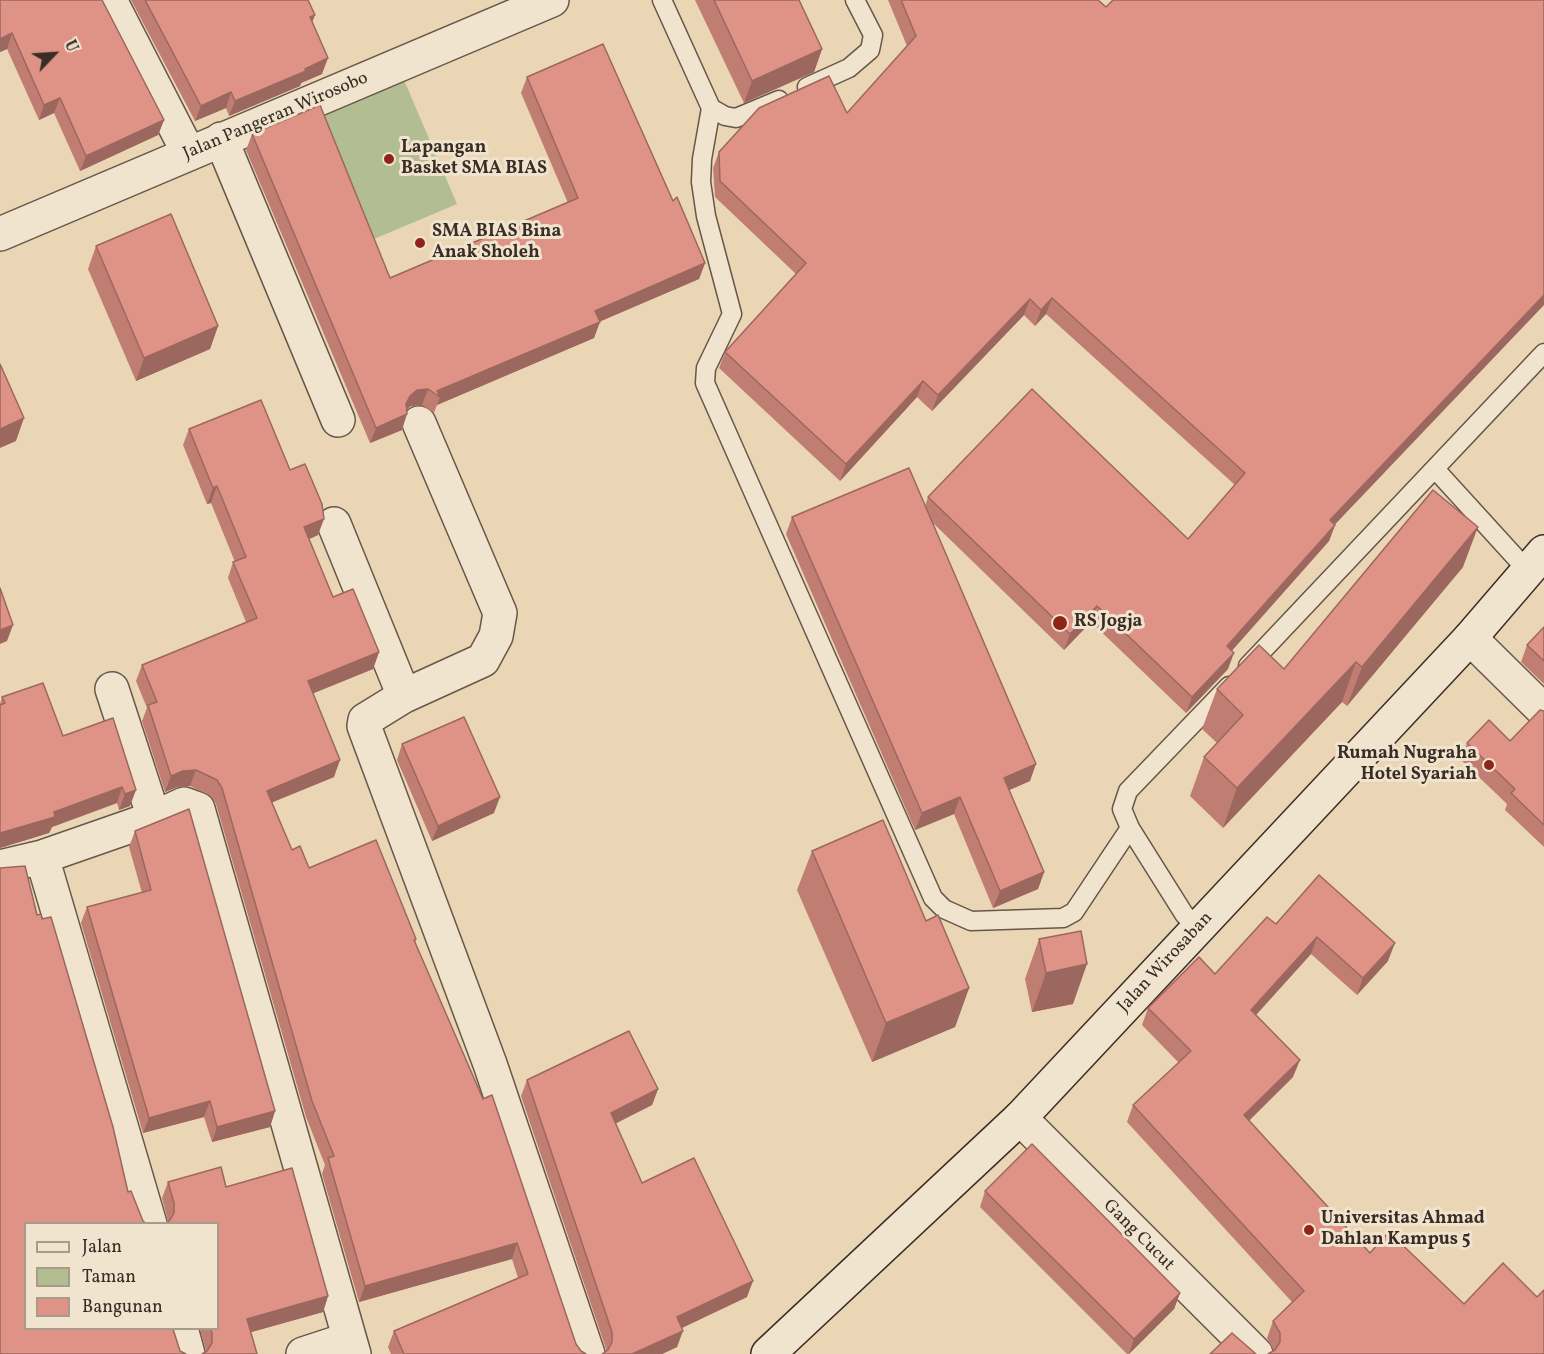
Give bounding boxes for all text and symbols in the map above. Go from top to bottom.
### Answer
north arrow [24,24,84,84]
text: U [58,37,83,56]
street label: Jalan Pangeran Wirosobo [180,68,372,166]
place label: Lapangan Basket SMA BIAS [401,138,547,180]
marker: Lapangan Basket SMA BIAS [382,152,396,166]
place label: SMA BIAS Bina Anak Sholeh [432,222,561,264]
marker: SMA BIAS Bina Anak Sholeh [413,236,427,250]
place label: RS Jogja [1074,612,1142,634]
marker: RS Jogja [1051,614,1069,632]
place label: Rumah Nugraha Hotel Syariah [1337,744,1477,786]
marker: Rumah Nugraha Hotel Syariah [1482,758,1496,772]
street label: Jalan Wirosaban [1114,908,1218,1018]
street label: Gang Cucut [1098,1196,1178,1276]
place label: Universitas Ahmad Dahlan Kampus 5 [1321,1209,1485,1252]
legend [24,1222,219,1330]
marker: Universitas Ahmad Dahlan Kampus 5 [1302,1223,1316,1237]
text: Jalan [82,1235,122,1260]
text: Taman [82,1265,136,1290]
text: Bangunan [82,1295,163,1320]

